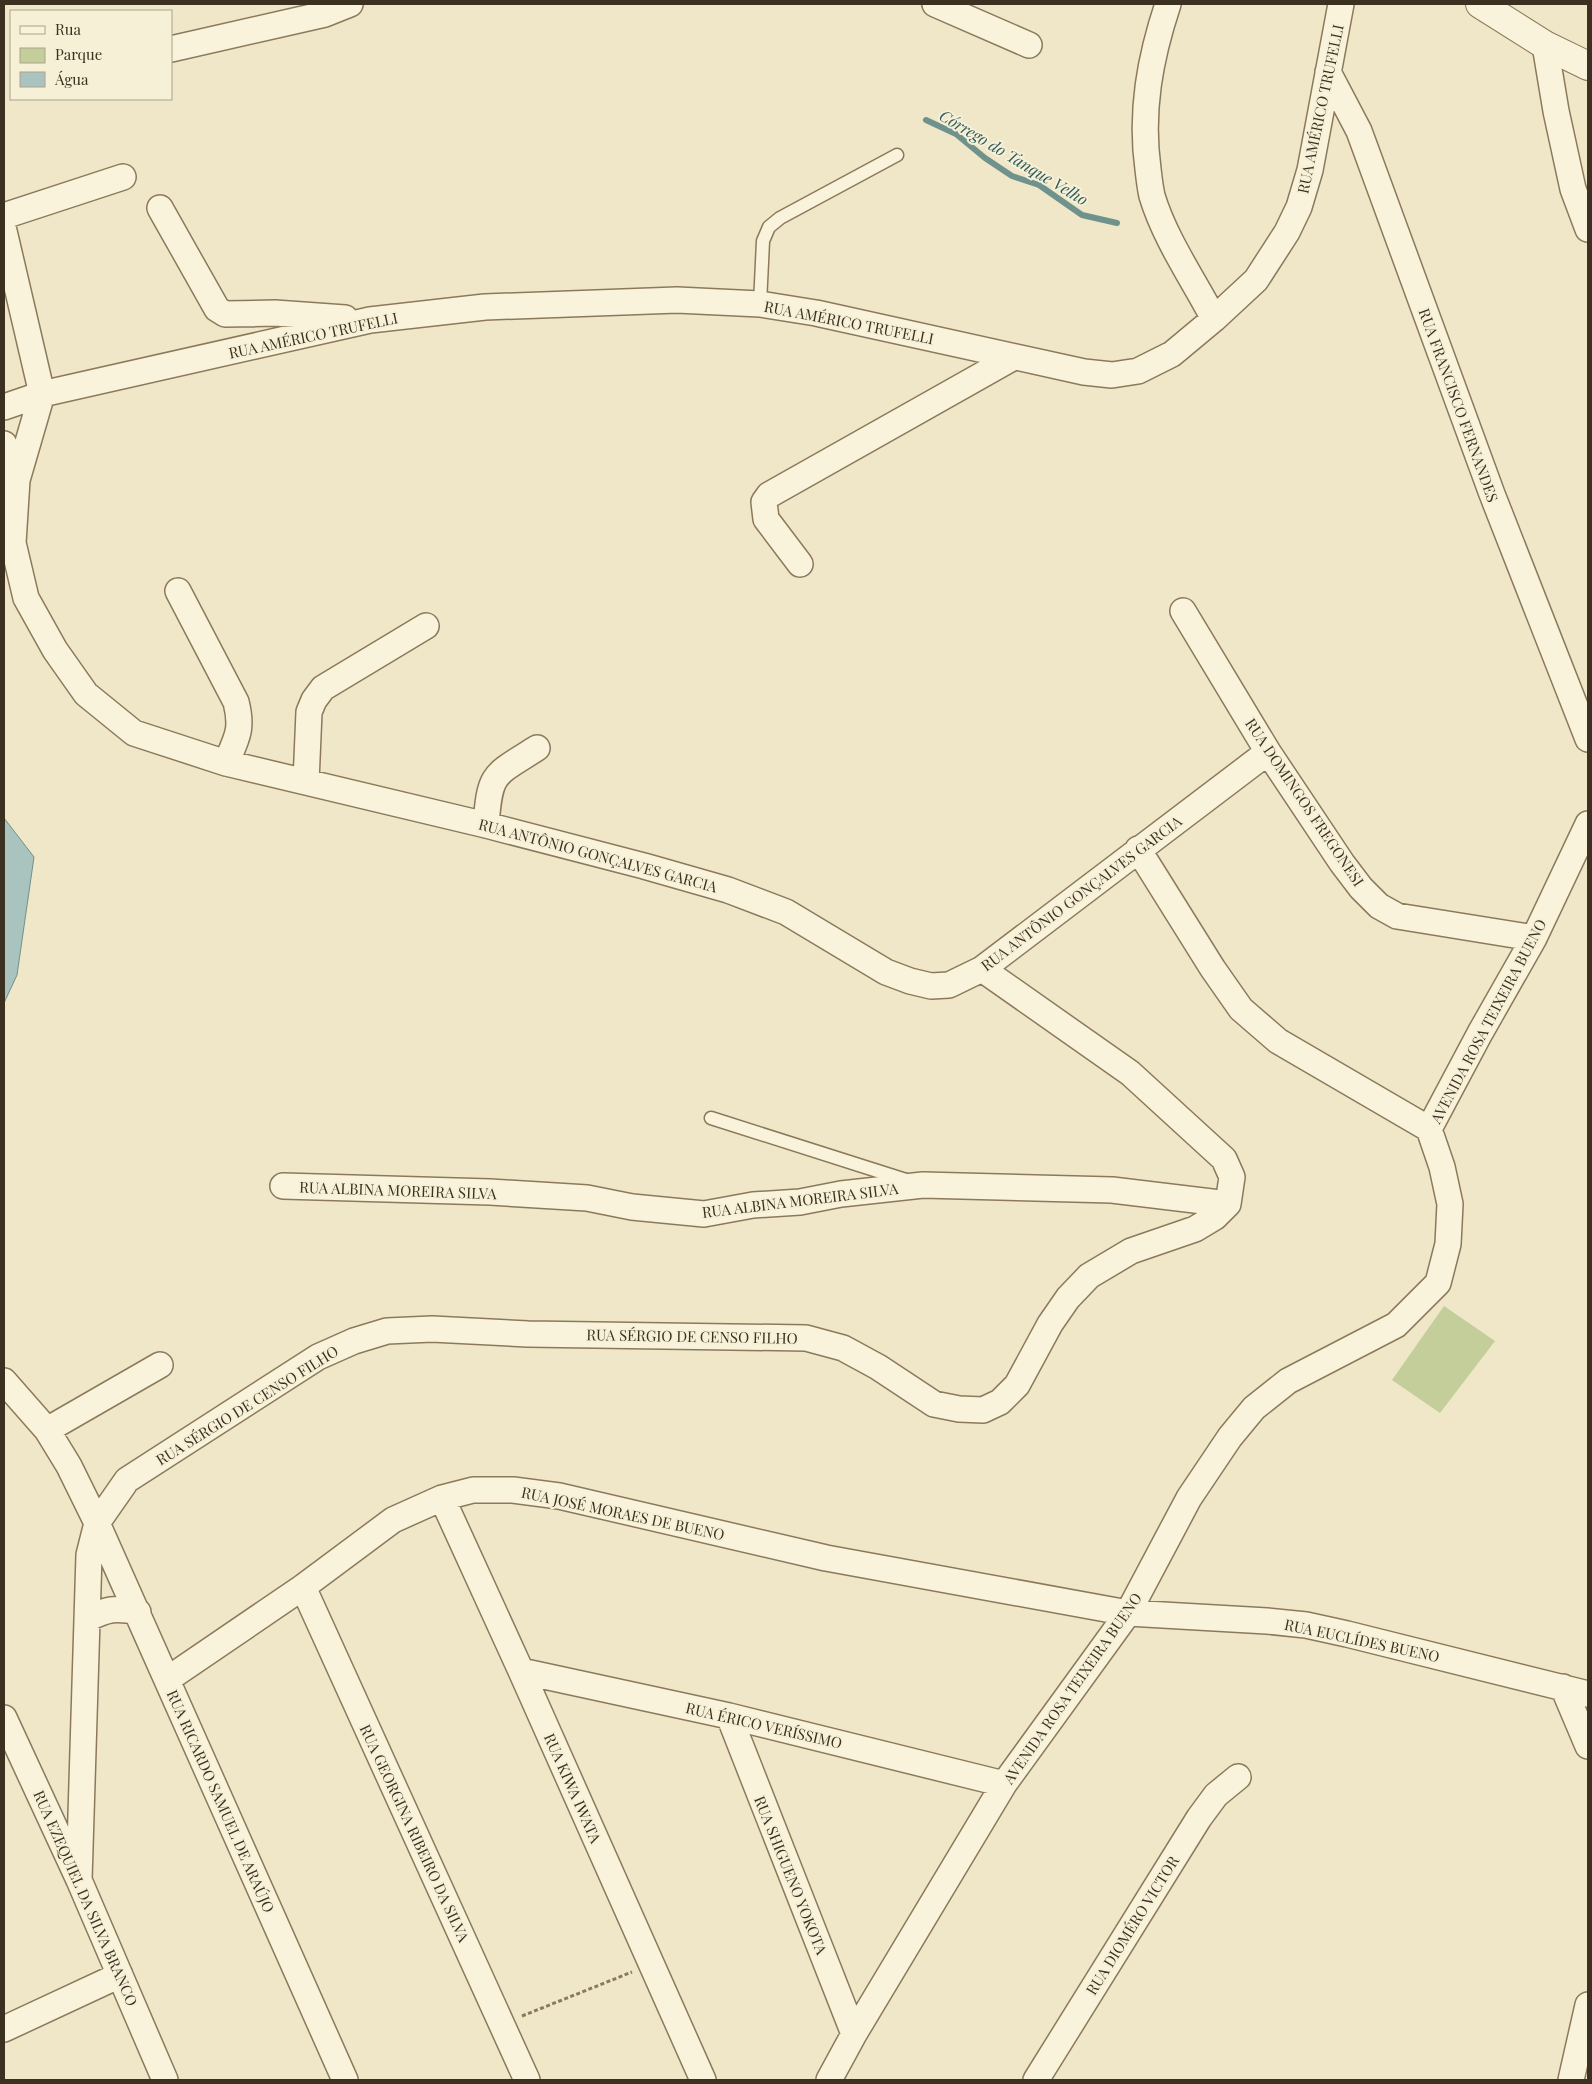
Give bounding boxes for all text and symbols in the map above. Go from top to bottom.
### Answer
legend [10,10,172,100]
text: Rua [55,19,81,39]
street label: RUA AMÉRICO TRUFELLI [1292,23,1348,195]
text: Parque [55,44,102,64]
text: Água [54,69,89,89]
water label: Córrego do Tanque Velho [936,104,1092,210]
street label: RUA AMÉRICO TRUFELLI [762,296,936,348]
street label: RUA FRANCISCO FERNANDES [1415,305,1503,505]
street label: RUA AMÉRICO TRUFELLI [227,307,399,363]
street label: RUA DOMINGOS FREGONESI [1241,714,1369,890]
street label: RUA ANTÔNIO GONÇALVES GARCIA [977,811,1186,975]
street label: RUA ANTÔNIO GONÇALVES GARCIA [476,813,720,897]
street label: AVENIDA ROSA TEIXEIRA BUENO [1425,915,1551,1128]
street label: RUA ALBINA MOREIRA SILVA [299,1177,498,1203]
street label: RUA ALBINA MOREIRA SILVA [701,1178,900,1222]
street label: RUA SÉRGIO DE CENSO FILHO [586,1324,798,1348]
street label: RUA SÉRGIO DE CENSO FILHO [152,1341,342,1469]
street label: RUA JOSÉ MORAES DE BUENO [520,1482,726,1544]
street label: AVENIDA ROSA TEIXEIRA BUENO [998,1589,1146,1788]
street label: RUA EUCLÍDES BUENO [1283,1614,1441,1666]
street label: RUA RICARDO SAMUEL DE ARAÚJO [163,1686,279,1916]
street label: RUA ÉRICO VERÍSSIMO [684,1697,844,1753]
street label: RUA GEORGINA RIBEIRO DA SILVA [356,1721,475,1945]
street label: RUA KIWA IWATA [540,1730,606,1846]
street label: RUA EZEQUIEL DA SILVA BRANCO [29,1787,143,2009]
street label: RUA SHIGUENO YOKOTA [750,1793,832,1958]
street label: RUA DIOMÉRO VICTOR [1081,1851,1183,1998]

